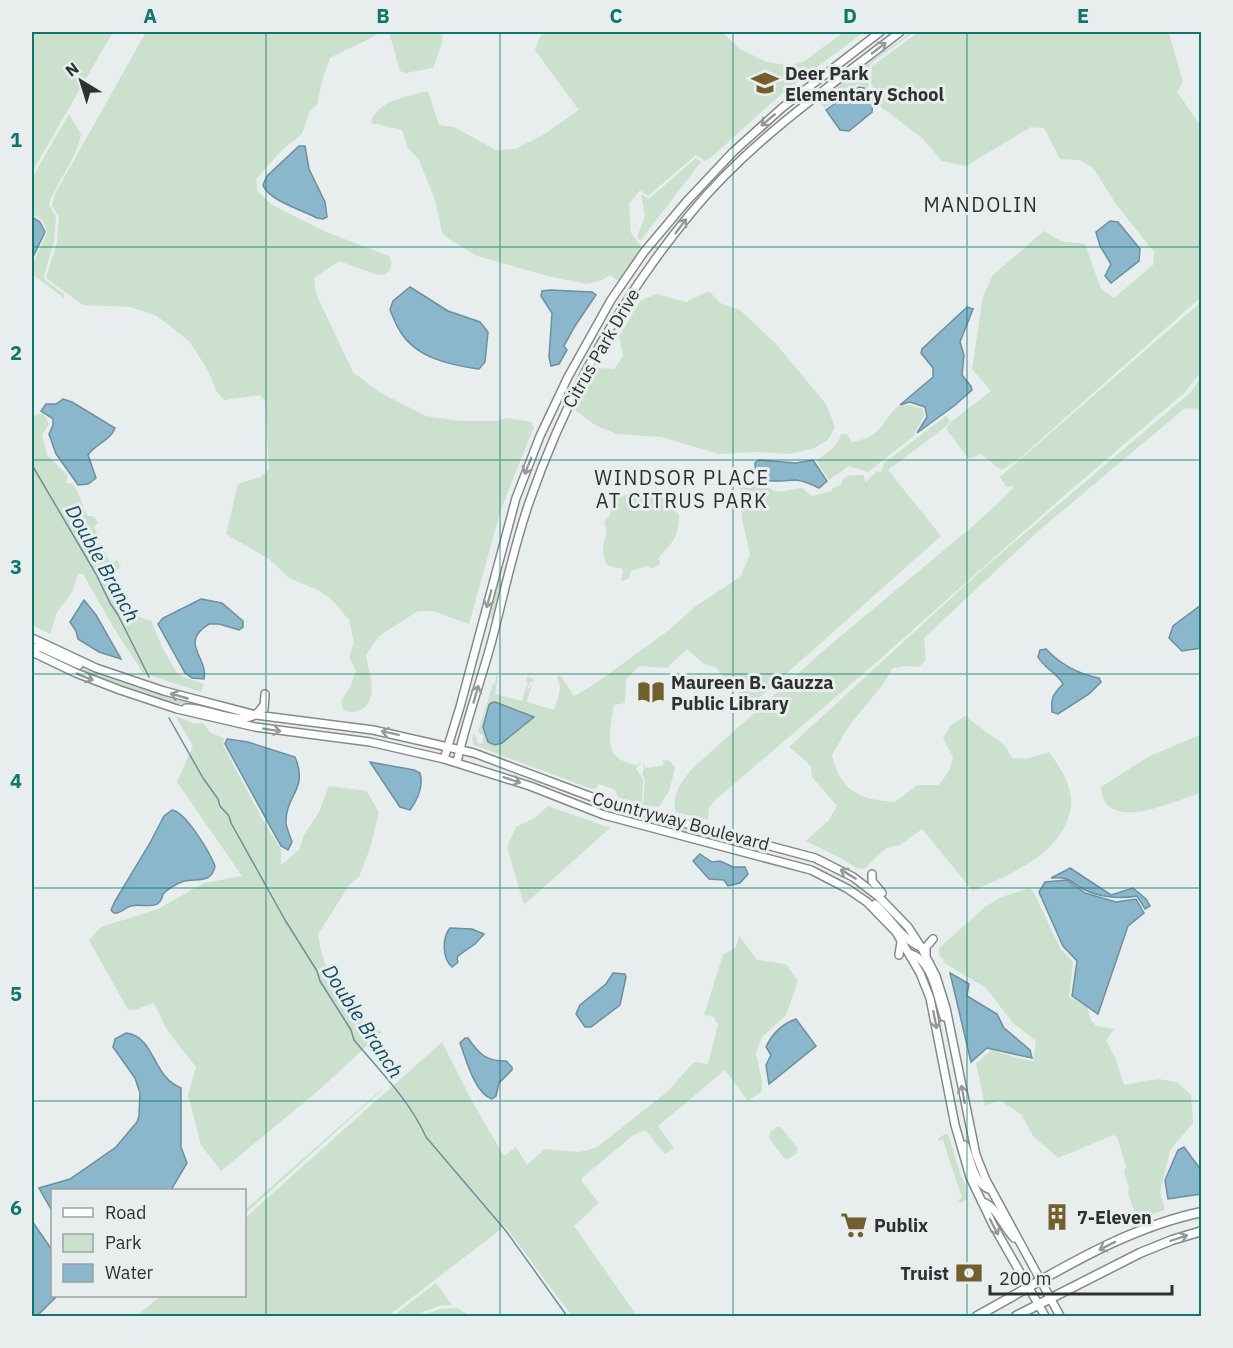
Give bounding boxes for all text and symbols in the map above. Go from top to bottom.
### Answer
text: A [143,2,157,29]
text: B [376,2,390,29]
text: C [609,2,623,29]
text: D [843,2,857,29]
text: E [1077,2,1089,29]
one-way arrow [870,42,886,55]
north arrow [51,51,111,111]
text: N [61,58,82,81]
place label: Deer Park Elementary School [785,62,944,106]
school or university icon: Deer Park Elementary School [750,68,780,98]
one-way arrow [760,113,776,126]
text: 1 [10,126,22,153]
district label: MANDOLIN [924,191,1038,218]
one-way arrow [675,219,687,235]
street label: Citrus Park Drive [557,284,645,412]
text: 2 [10,339,22,366]
one-way arrow [522,456,533,475]
district label: WINDSOR PLACE AT CITRUS PARK [594,464,770,514]
water label: Double Branch [60,499,146,627]
text: 3 [10,553,22,580]
one-way arrow [483,589,495,608]
place label: Maureen B. Gauzza Public Library [671,671,833,715]
one-way arrow [75,672,93,683]
library icon: Maureen B. Gauzza Public Library [636,677,666,707]
one-way arrow [471,685,482,704]
one-way arrow [170,690,189,701]
one-way arrow [261,724,281,735]
one-way arrow [381,727,400,739]
text: 4 [10,767,22,794]
one-way arrow [502,775,521,786]
street label: Countryway Boulevard [590,786,772,856]
one-way arrow [840,868,857,880]
water label: Double Branch [316,959,410,1083]
text: 5 [10,980,22,1007]
one-way arrow [930,1010,941,1030]
one-way arrow [957,1085,968,1104]
legend [51,1189,246,1297]
text: 6 [10,1194,22,1221]
text: Road [105,1201,146,1224]
building icon: 7-Eleven [1042,1202,1072,1232]
place label: 7-Eleven [1077,1206,1152,1229]
supermarket icon: Publix [839,1210,869,1240]
place label: Publix [874,1214,928,1237]
one-way arrow [989,1217,1000,1235]
text: Park [105,1231,142,1254]
one-way arrow [1169,1232,1188,1243]
one-way arrow [1098,1240,1116,1252]
bank icon: Truist [954,1258,984,1288]
scale bar [990,1258,1172,1296]
text: Water [105,1261,154,1284]
place label: Truist [900,1262,949,1285]
text: 200 m [999,1267,1051,1290]

